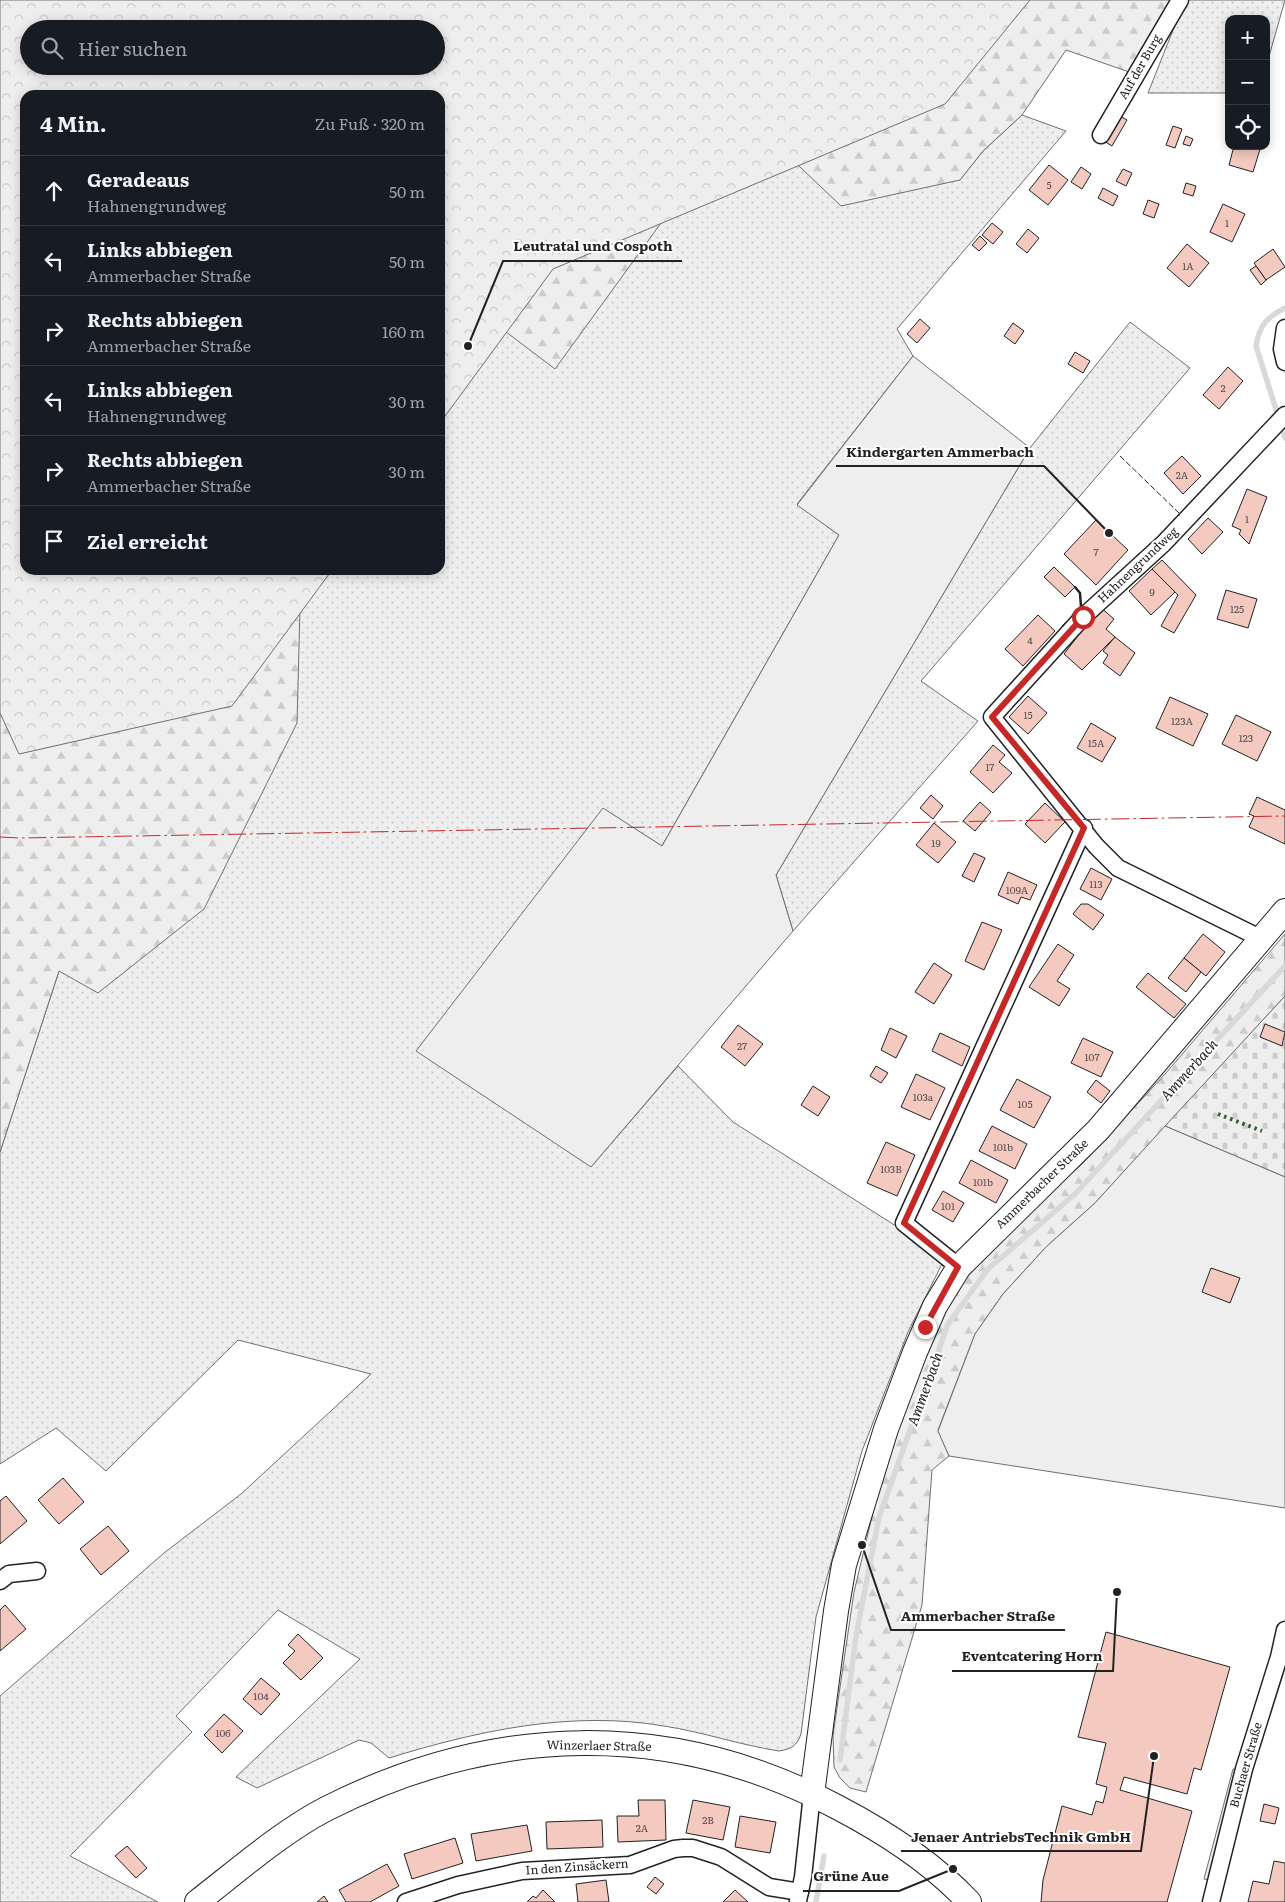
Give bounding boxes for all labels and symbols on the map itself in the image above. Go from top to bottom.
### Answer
street label: Auf der Burg [1113,30,1165,102]
house number: 5 [1046,177,1052,192]
house number: 1 [1225,215,1229,230]
callout: Leutratal und Cospoth [503,232,682,261]
text: Leutratal und Cospoth [513,235,673,255]
house number: 1A [1182,258,1194,273]
house number: 2 [1220,380,1226,395]
callout: Kindergarten Ammerbach [836,437,1044,466]
text: Kindergarten Ammerbach [846,441,1034,461]
house number: 2A [1176,467,1189,482]
house number: 1 [1245,511,1249,526]
street label: Hahnengrundweg [1093,522,1182,606]
house number: 7 [1093,544,1099,559]
house number: 9 [1149,584,1155,599]
house number: 125 [1230,601,1244,616]
route start [1072,606,1095,629]
house number: 4 [1027,632,1033,647]
house number: 15 [1023,707,1033,722]
house number: 123A [1171,713,1194,728]
house number: 123 [1239,730,1253,745]
house number: 15A [1088,735,1105,750]
house number: 17 [986,759,994,774]
house number: 19 [931,835,941,850]
house number: 113 [1089,876,1103,891]
house number: 109A [1006,882,1029,897]
water label: Ammerbach [1155,1033,1222,1105]
house number: 27 [737,1038,747,1053]
house number: 107 [1085,1049,1099,1064]
house number: 103a [913,1089,934,1104]
house number: 105 [1018,1096,1032,1111]
street label: Ammerbacher Straße [991,1134,1092,1232]
house number: 101b [993,1139,1013,1154]
house number: 103B [880,1161,902,1176]
house number: 101b [973,1174,993,1189]
house number: 101 [941,1198,955,1213]
route end [914,1316,937,1339]
water label: Ammerbach [901,1348,947,1428]
callout: Ammerbacher Straße [891,1601,1065,1630]
text: Ammerbacher Straße [901,1605,1055,1625]
callout: Eventcatering Horn [952,1642,1113,1671]
text: Eventcatering Horn [961,1645,1103,1665]
house number: 104 [253,1688,269,1703]
street label: Buchaer Straße [1224,1720,1266,1810]
house number: 106 [215,1725,231,1740]
street label: Winzerlaer Straße [546,1735,652,1755]
house number: 2B [702,1812,714,1827]
house number: 2A [636,1820,649,1835]
callout: Jenaer AntriebsTechnik GmbH [901,1822,1141,1851]
text: Jenaer AntriebsTechnik GmbH [911,1826,1131,1846]
street label: In den Zinsäckern [525,1853,629,1879]
callout: Grüne Aue [803,1862,899,1891]
text: Grüne Aue [813,1865,889,1885]

